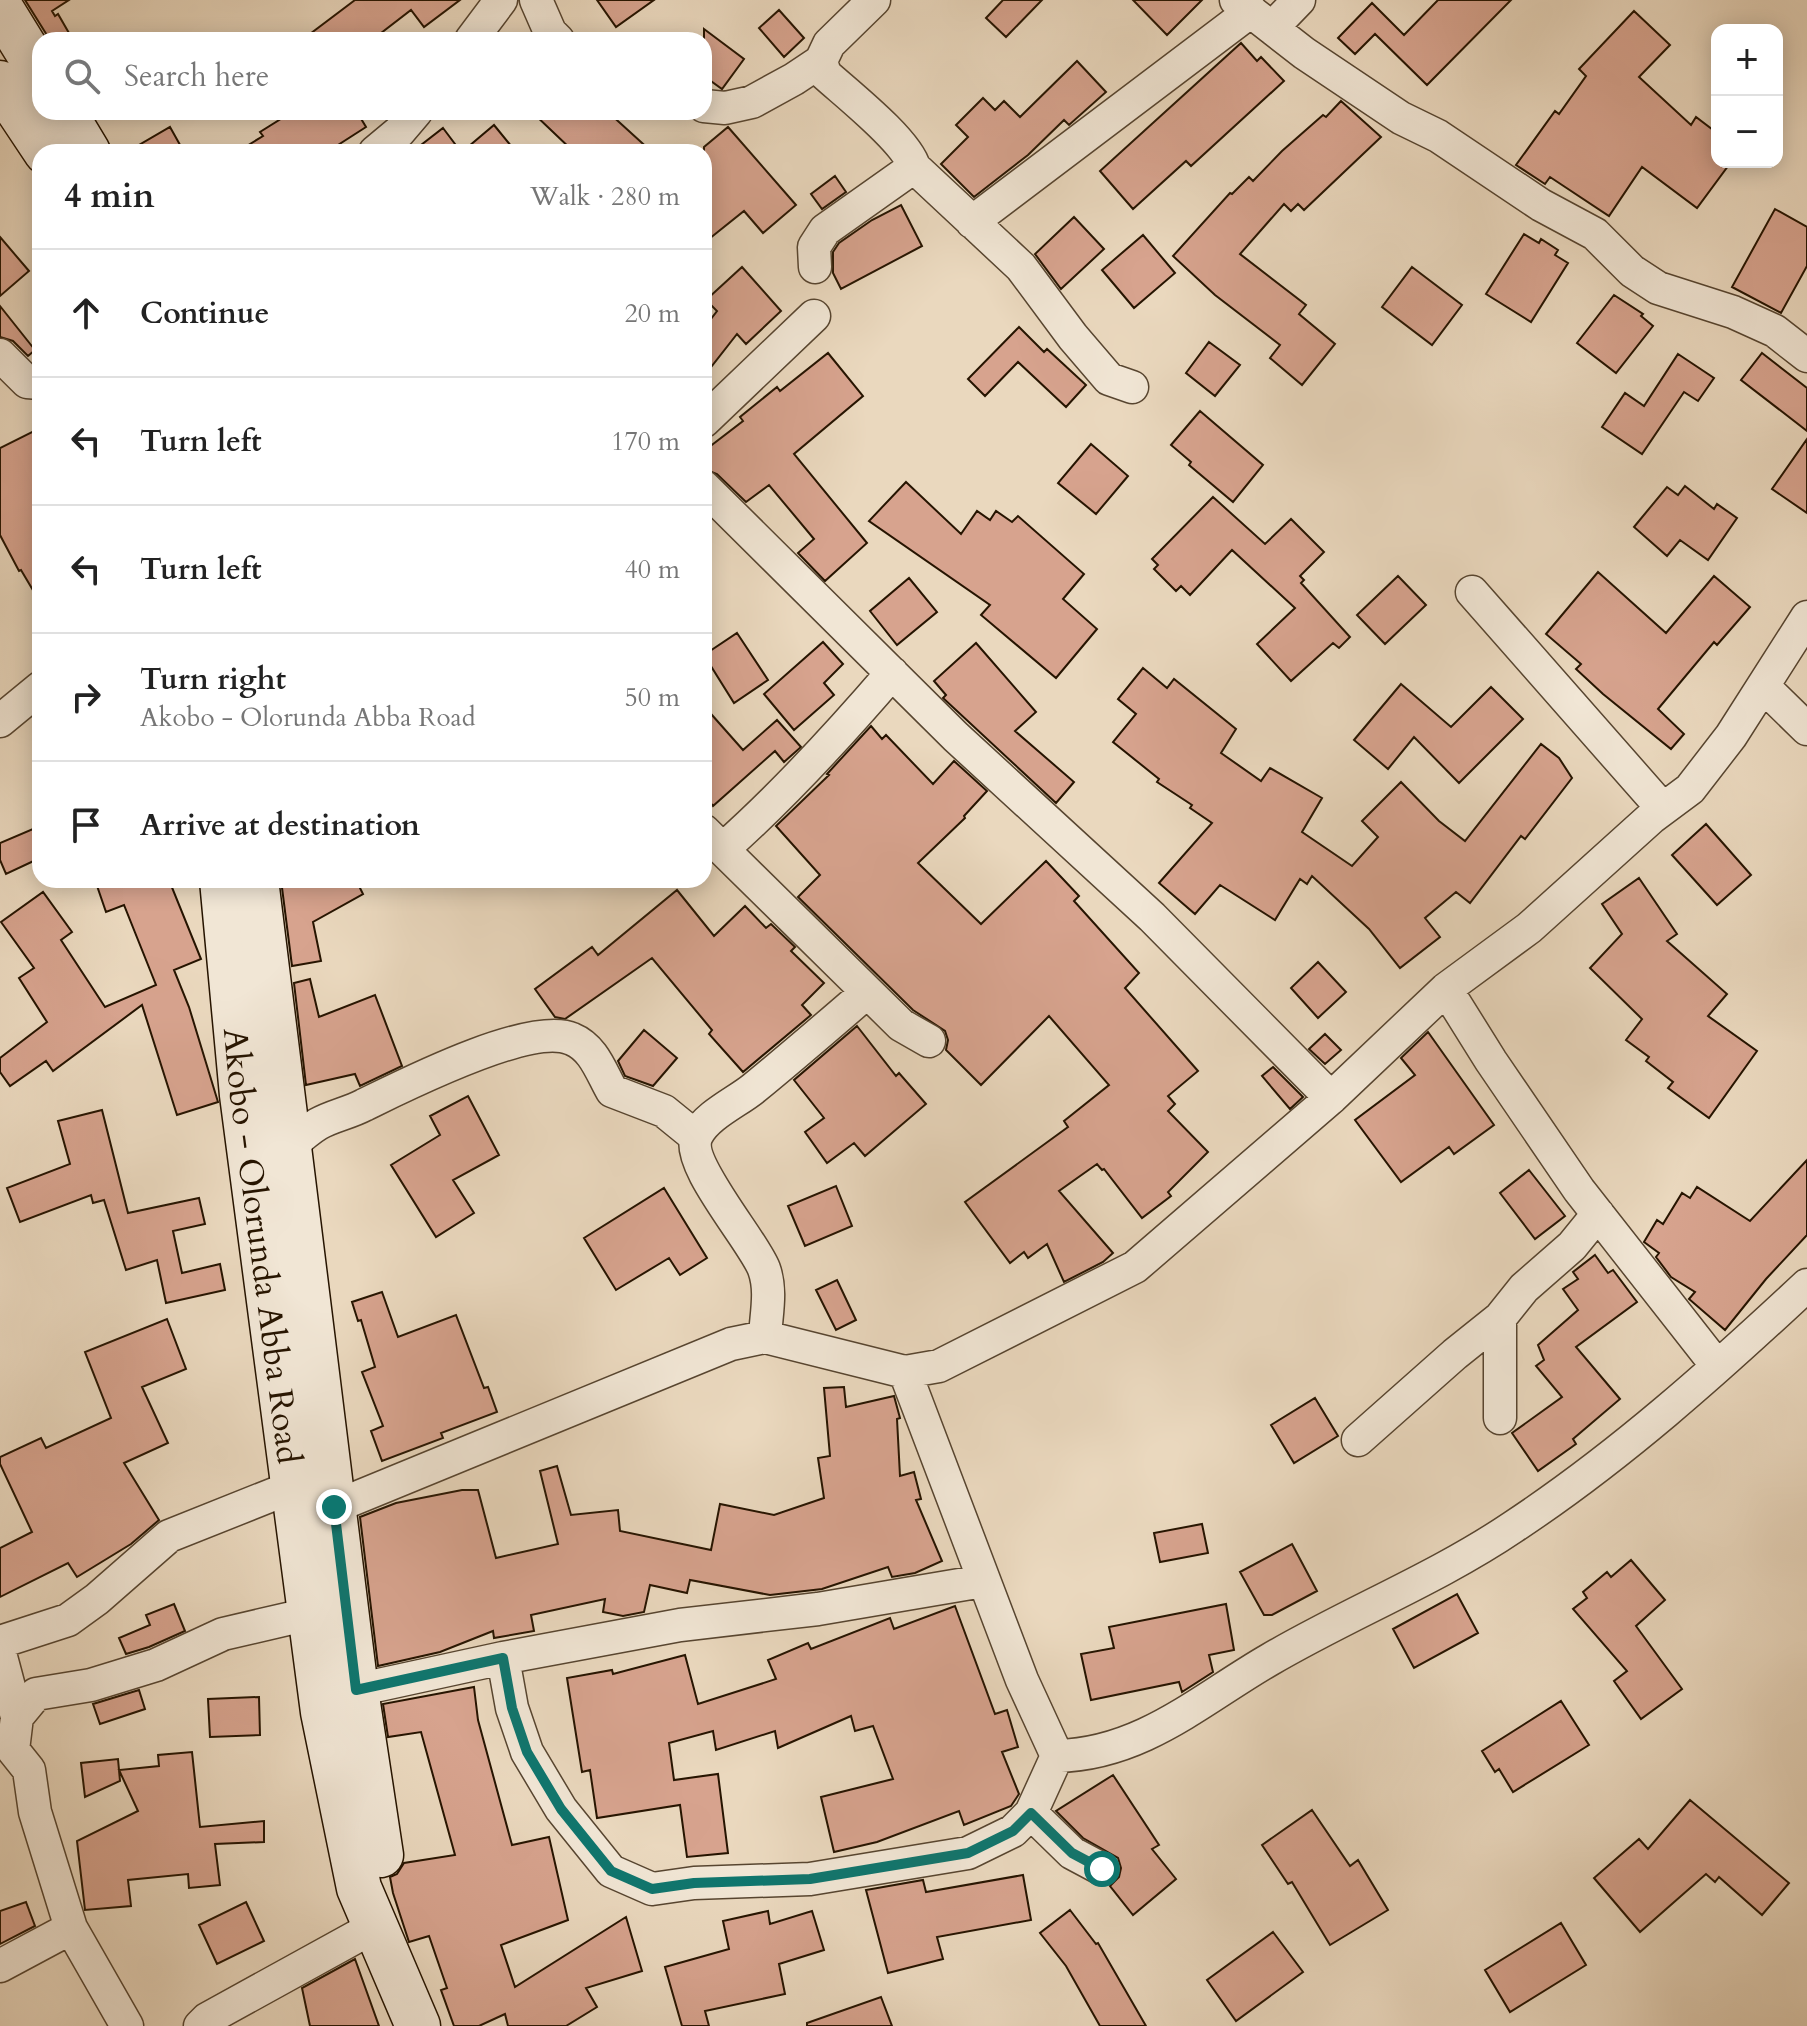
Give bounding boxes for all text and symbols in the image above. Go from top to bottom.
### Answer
map controls [1711,24,1783,168]
button: + [1711,24,1783,96]
search box [32,32,712,120]
icon: search [60,54,104,98]
text: Search here [124,56,269,97]
button: − [1711,96,1783,168]
text: 4 min [64,173,155,219]
text: Walk · 280 m [530,179,680,214]
icon: ahead [64,291,108,335]
text: Continue [140,293,269,334]
text: 20 m [624,296,680,331]
icon: left [64,419,108,463]
text: Turn left [140,421,262,462]
text: 170 m [611,424,680,459]
icon: left [64,547,108,591]
text: Turn left [140,549,262,590]
text: 40 m [624,552,680,587]
text: Turn right [140,659,286,700]
icon: right [64,675,108,719]
text: 50 m [624,680,680,715]
text: Akobo - Olorunda Abba Road [140,700,476,735]
icon: arrive [64,803,108,847]
text: Arrive at destination [140,805,420,846]
street label: Akobo - Olorunda Abba Road [212,1026,312,1467]
route end [316,1489,352,1525]
route start [1084,1851,1120,1887]

